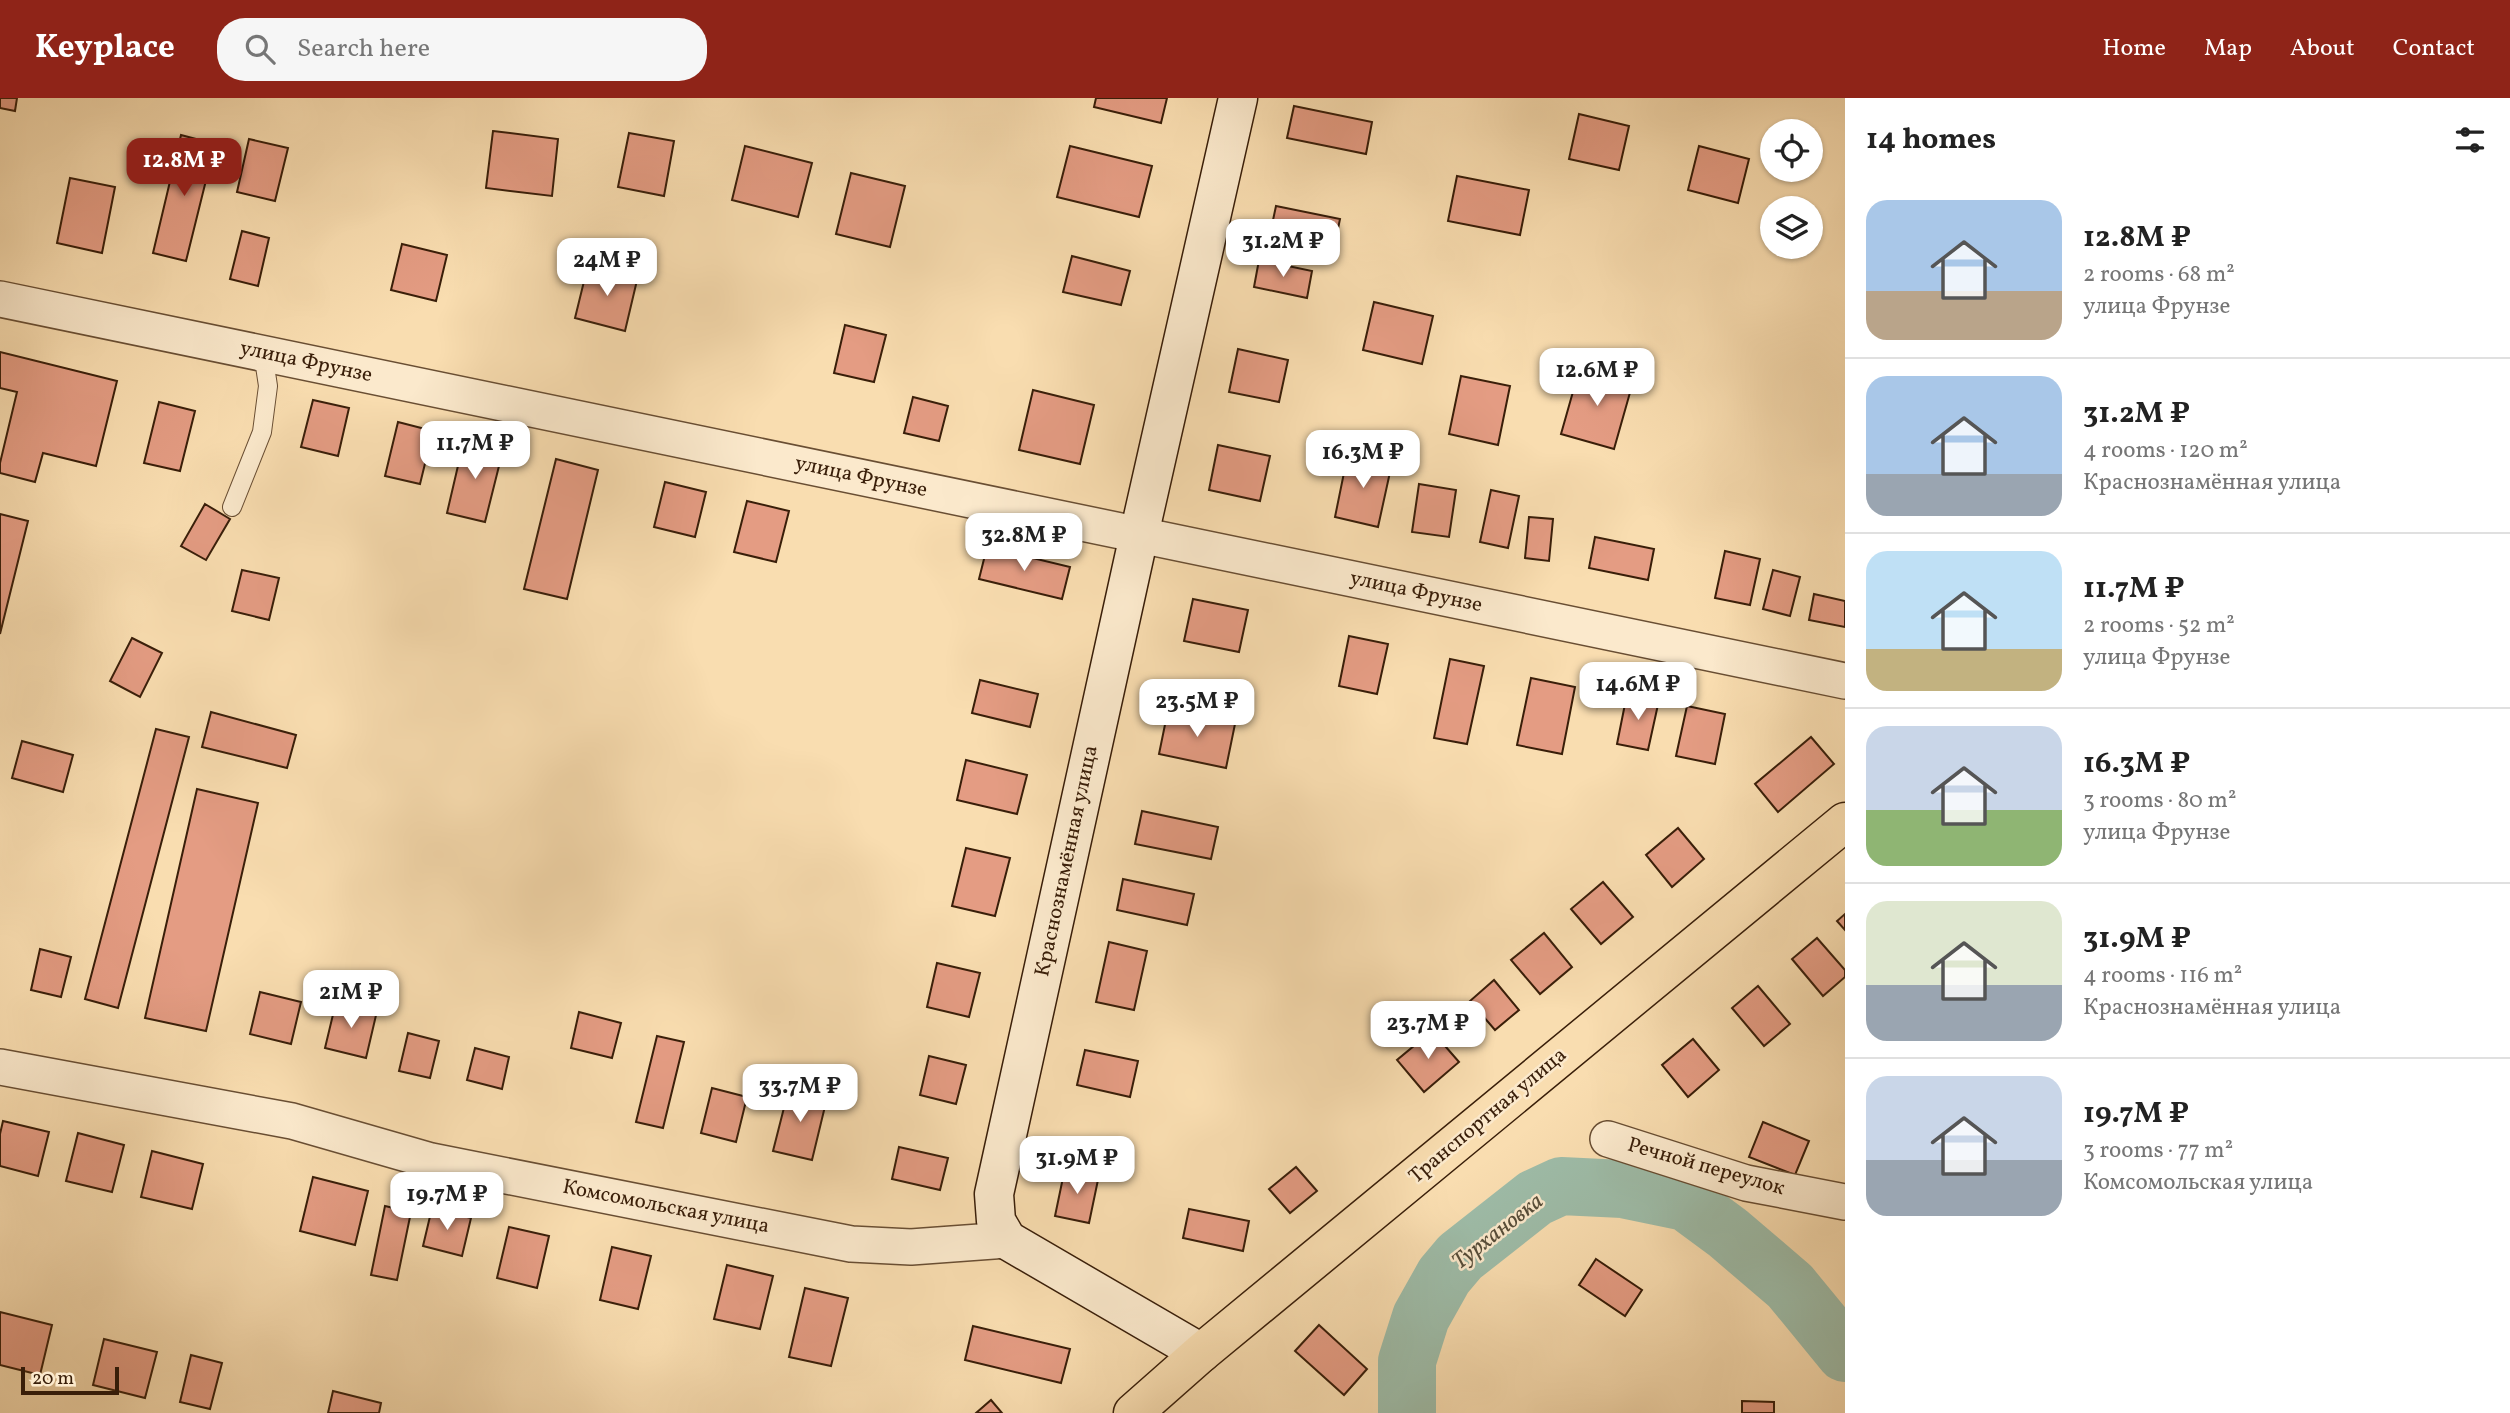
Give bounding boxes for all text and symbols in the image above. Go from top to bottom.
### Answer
search box [217,18,707,81]
text: Keyplace [35,26,175,72]
icon: search [241,30,279,68]
text: Search here [297,31,430,67]
text: Home [2102,32,2166,66]
text: Map [2204,32,2252,66]
text: About [2290,32,2355,66]
text: Contact [2393,32,2475,66]
map controls [1760,119,1823,259]
button: locate [1760,119,1823,182]
text: 14 homes [1866,119,1996,161]
icon: filters [2451,121,2489,159]
pin: 12.8M ₽ [119,139,249,198]
text: 12.8M ₽ [143,145,225,177]
button: layers [1760,196,1823,259]
text: 12.8M ₽ [2083,217,2191,259]
pin: 31.2M ₽ [1218,220,1348,279]
text: 31.2M ₽ [1242,226,1324,258]
icon: home [1922,228,2006,312]
pin: 24M ₽ [558,238,656,298]
text: 24M ₽ [573,245,641,277]
text: 2 rooms · 68 m² [2083,259,2235,291]
text: улица Фрунзе [2083,291,2230,323]
street label: улица Фрунзе [237,334,375,390]
pin: 12.6M ₽ [1532,348,1662,408]
text: 12.6M ₽ [1556,355,1638,387]
text: 31.2M ₽ [2083,393,2190,435]
icon: home [1922,404,2006,488]
pin: 11.7M ₽ [410,422,540,481]
text: 11.7M ₽ [436,428,514,460]
pin: 16.3M ₽ [1298,430,1428,490]
text: 4 rooms · 120 m² [2083,435,2248,467]
text: 16.3M ₽ [1322,437,1404,469]
street label: улица Фрунзе [792,449,930,505]
text: Краснознамённая улица [2083,467,2341,499]
pin: 32.8M ₽ [959,514,1089,573]
text: 32.8M ₽ [981,520,1067,552]
street label: улица Фрунзе [1347,564,1485,620]
text: 11.7M ₽ [2083,568,2185,610]
icon: home [1922,579,2006,663]
text: 2 rooms · 52 m² [2083,610,2235,642]
text: улица Фрунзе [2083,642,2230,674]
pin: 14.6M ₽ [1573,662,1703,722]
text: 14.6M ₽ [1596,669,1680,701]
pin: 23.5M ₽ [1132,680,1262,739]
text: 23.5M ₽ [1155,686,1239,718]
street label: Краснознамённая улица [1028,743,1106,979]
text: 16.3M ₽ [2083,743,2190,785]
icon: home [1922,754,2006,838]
text: 3 rooms · 80 m² [2083,785,2236,817]
text: улица Фрунзе [2083,817,2230,849]
text: 31.9M ₽ [2083,918,2191,960]
icon: home [1922,929,2006,1013]
text: 4 rooms · 116 m² [2083,960,2242,992]
pin: 21M ₽ [302,970,400,1030]
text: 21M ₽ [319,977,383,1009]
text: Краснознамённая улица [2083,992,2341,1024]
pin: 23.7M ₽ [1363,1002,1493,1061]
text: 23.7M ₽ [1387,1008,1469,1040]
street label: Транспортная улица [1403,1041,1573,1191]
pin: 33.7M ₽ [735,1065,865,1124]
text: 33.7M ₽ [759,1071,841,1103]
text: 19.7M ₽ [2083,1093,2189,1135]
icon: home [1922,1104,2006,1188]
street label: Речной переулок [1624,1131,1788,1203]
text: 3 rooms · 77 m² [2083,1135,2233,1167]
pin: 31.9M ₽ [1012,1136,1142,1196]
text: 31.9M ₽ [1036,1143,1118,1175]
text: Комсомольская улица [2083,1167,2313,1199]
pin: 19.7M ₽ [382,1172,512,1232]
street label: Комсомольская улица [560,1173,772,1241]
text: 19.7M ₽ [406,1179,488,1211]
water label: Турхановка [1446,1186,1550,1278]
scale bar [21,1364,119,1396]
text: 20 m [32,1366,74,1392]

